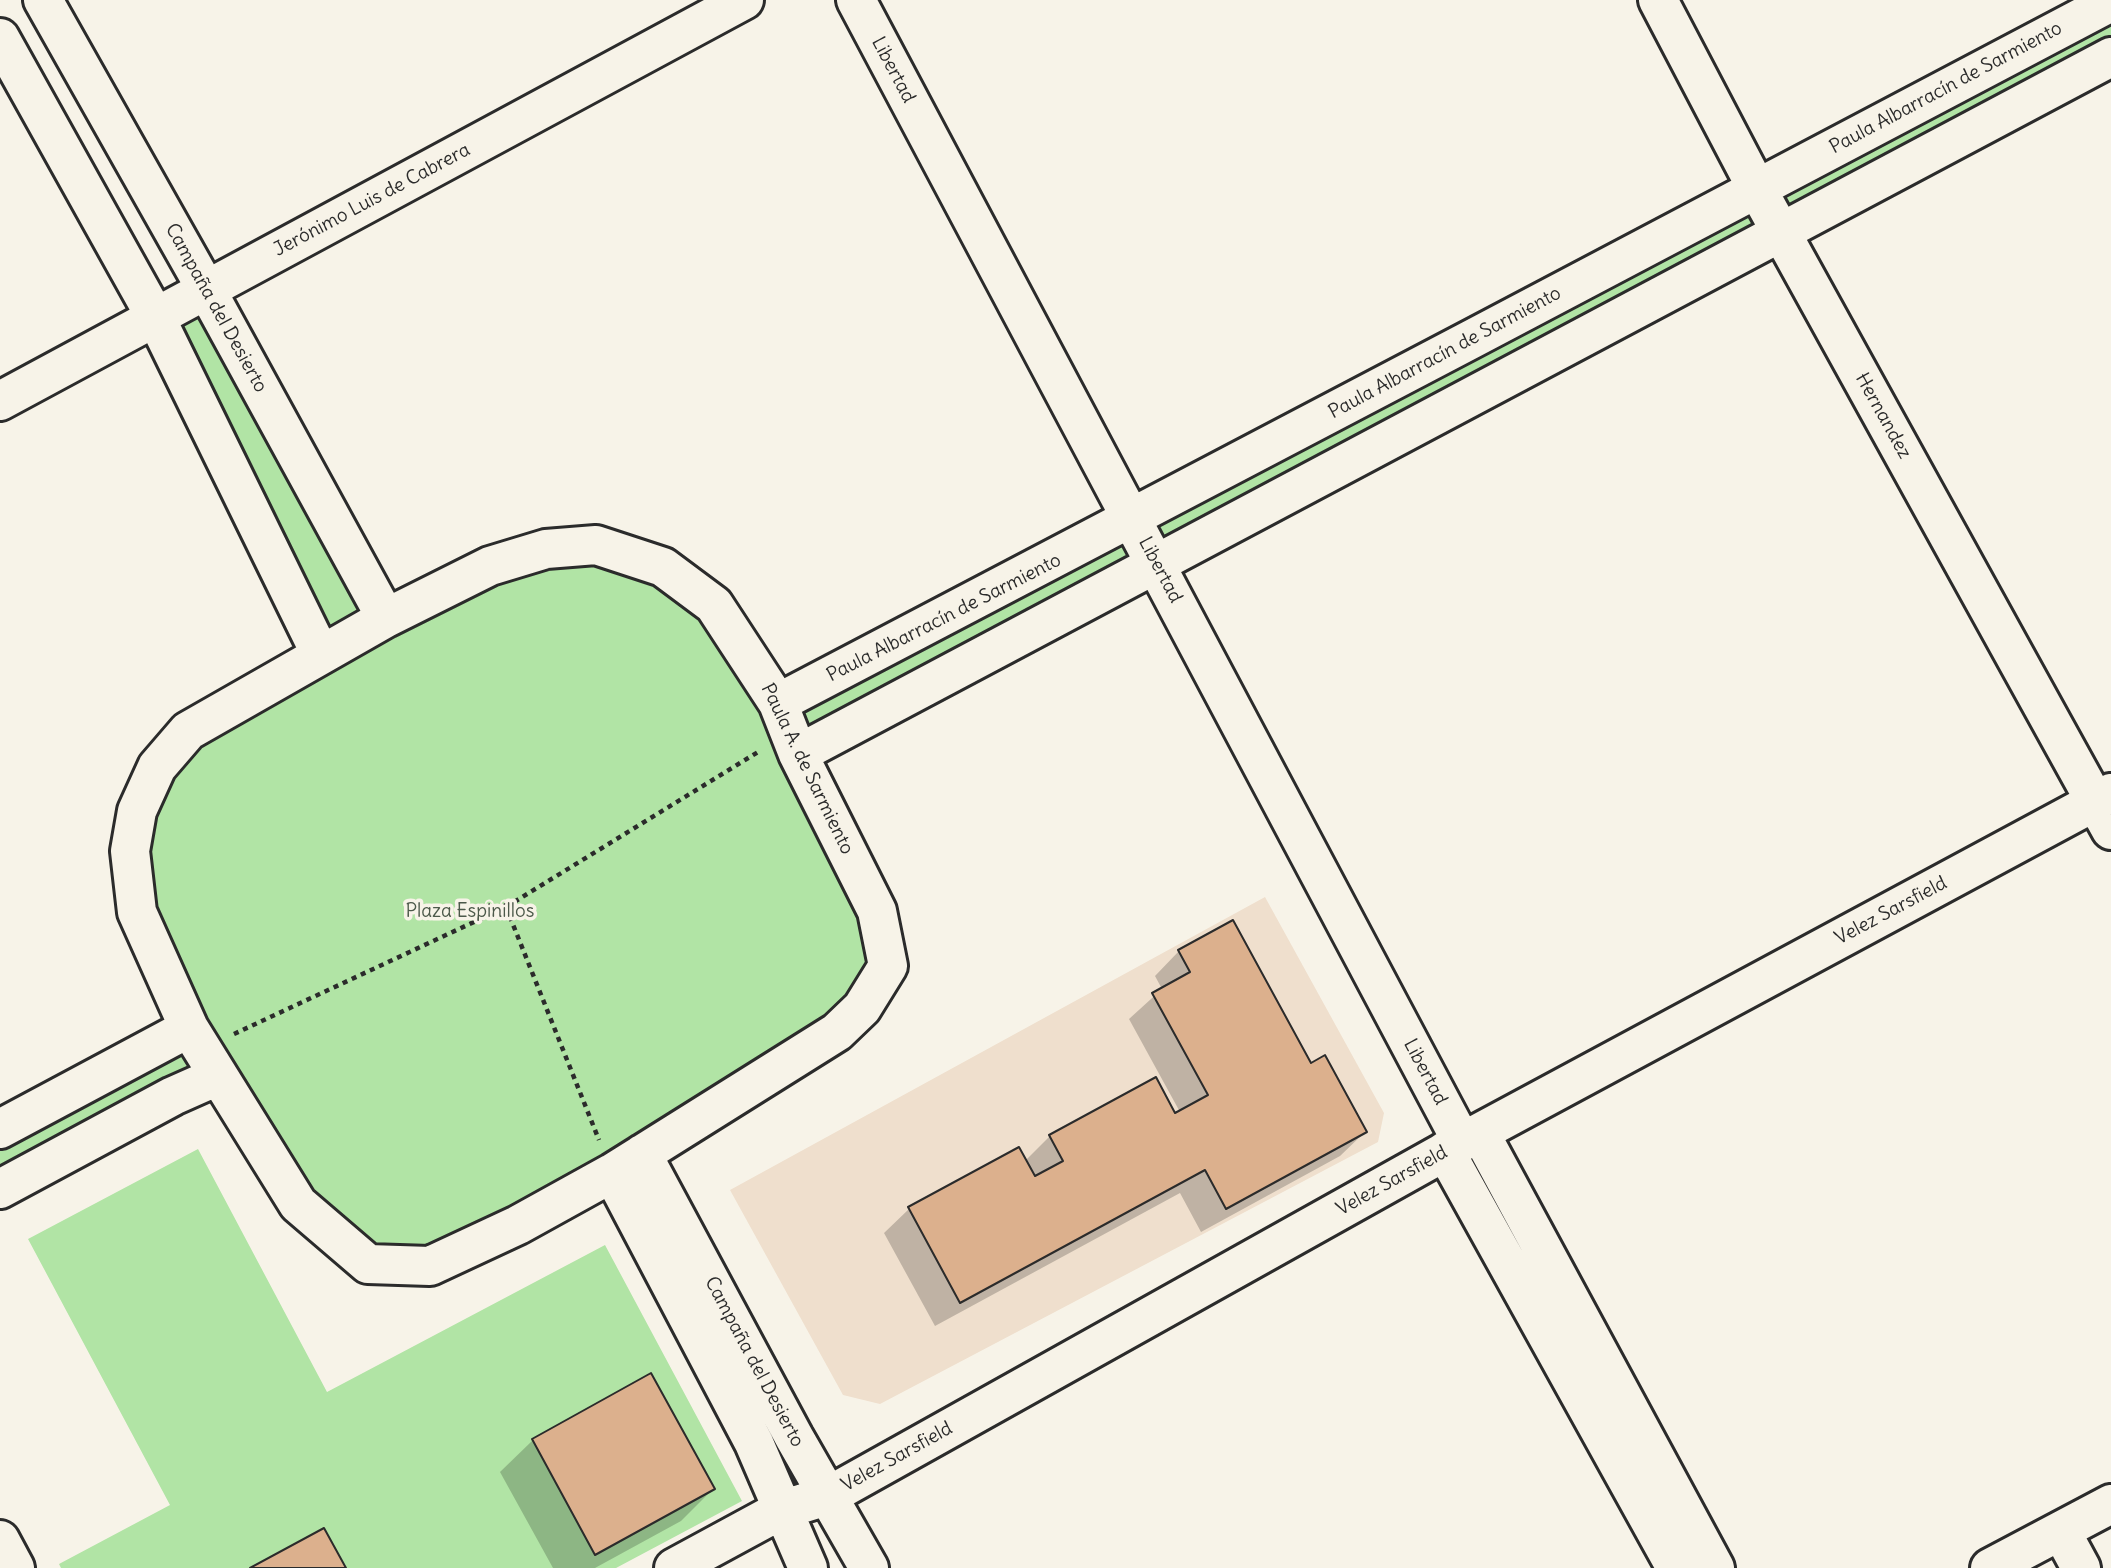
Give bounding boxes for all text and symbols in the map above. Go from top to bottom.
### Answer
street label: Paula Albarracín de Sarmiento [1826,17,2066,159]
street label: Libertad [866,33,920,107]
street label: Jerónimo Luis de Cabrera [270,138,474,262]
street label: Campaña del Desierto [160,220,272,396]
street label: Paula Albarracín de Sarmiento [1325,282,1565,424]
street label: Hernandez [1850,369,1916,463]
street label: Libertad [1133,533,1187,607]
street label: Paula Albarracín de Sarmiento [823,549,1065,687]
street label: Paula A. de Sarmiento [756,680,858,858]
street label: Velez Sarsfield [1831,872,1951,950]
park label: Plaza Espinillos [406,901,534,923]
street label: Libertad [1398,1035,1452,1109]
street label: Velez Sarsfield [1332,1141,1452,1221]
street label: Campaña del Desierto [699,1273,809,1451]
street label: Velez Sarsfield [837,1417,957,1497]

